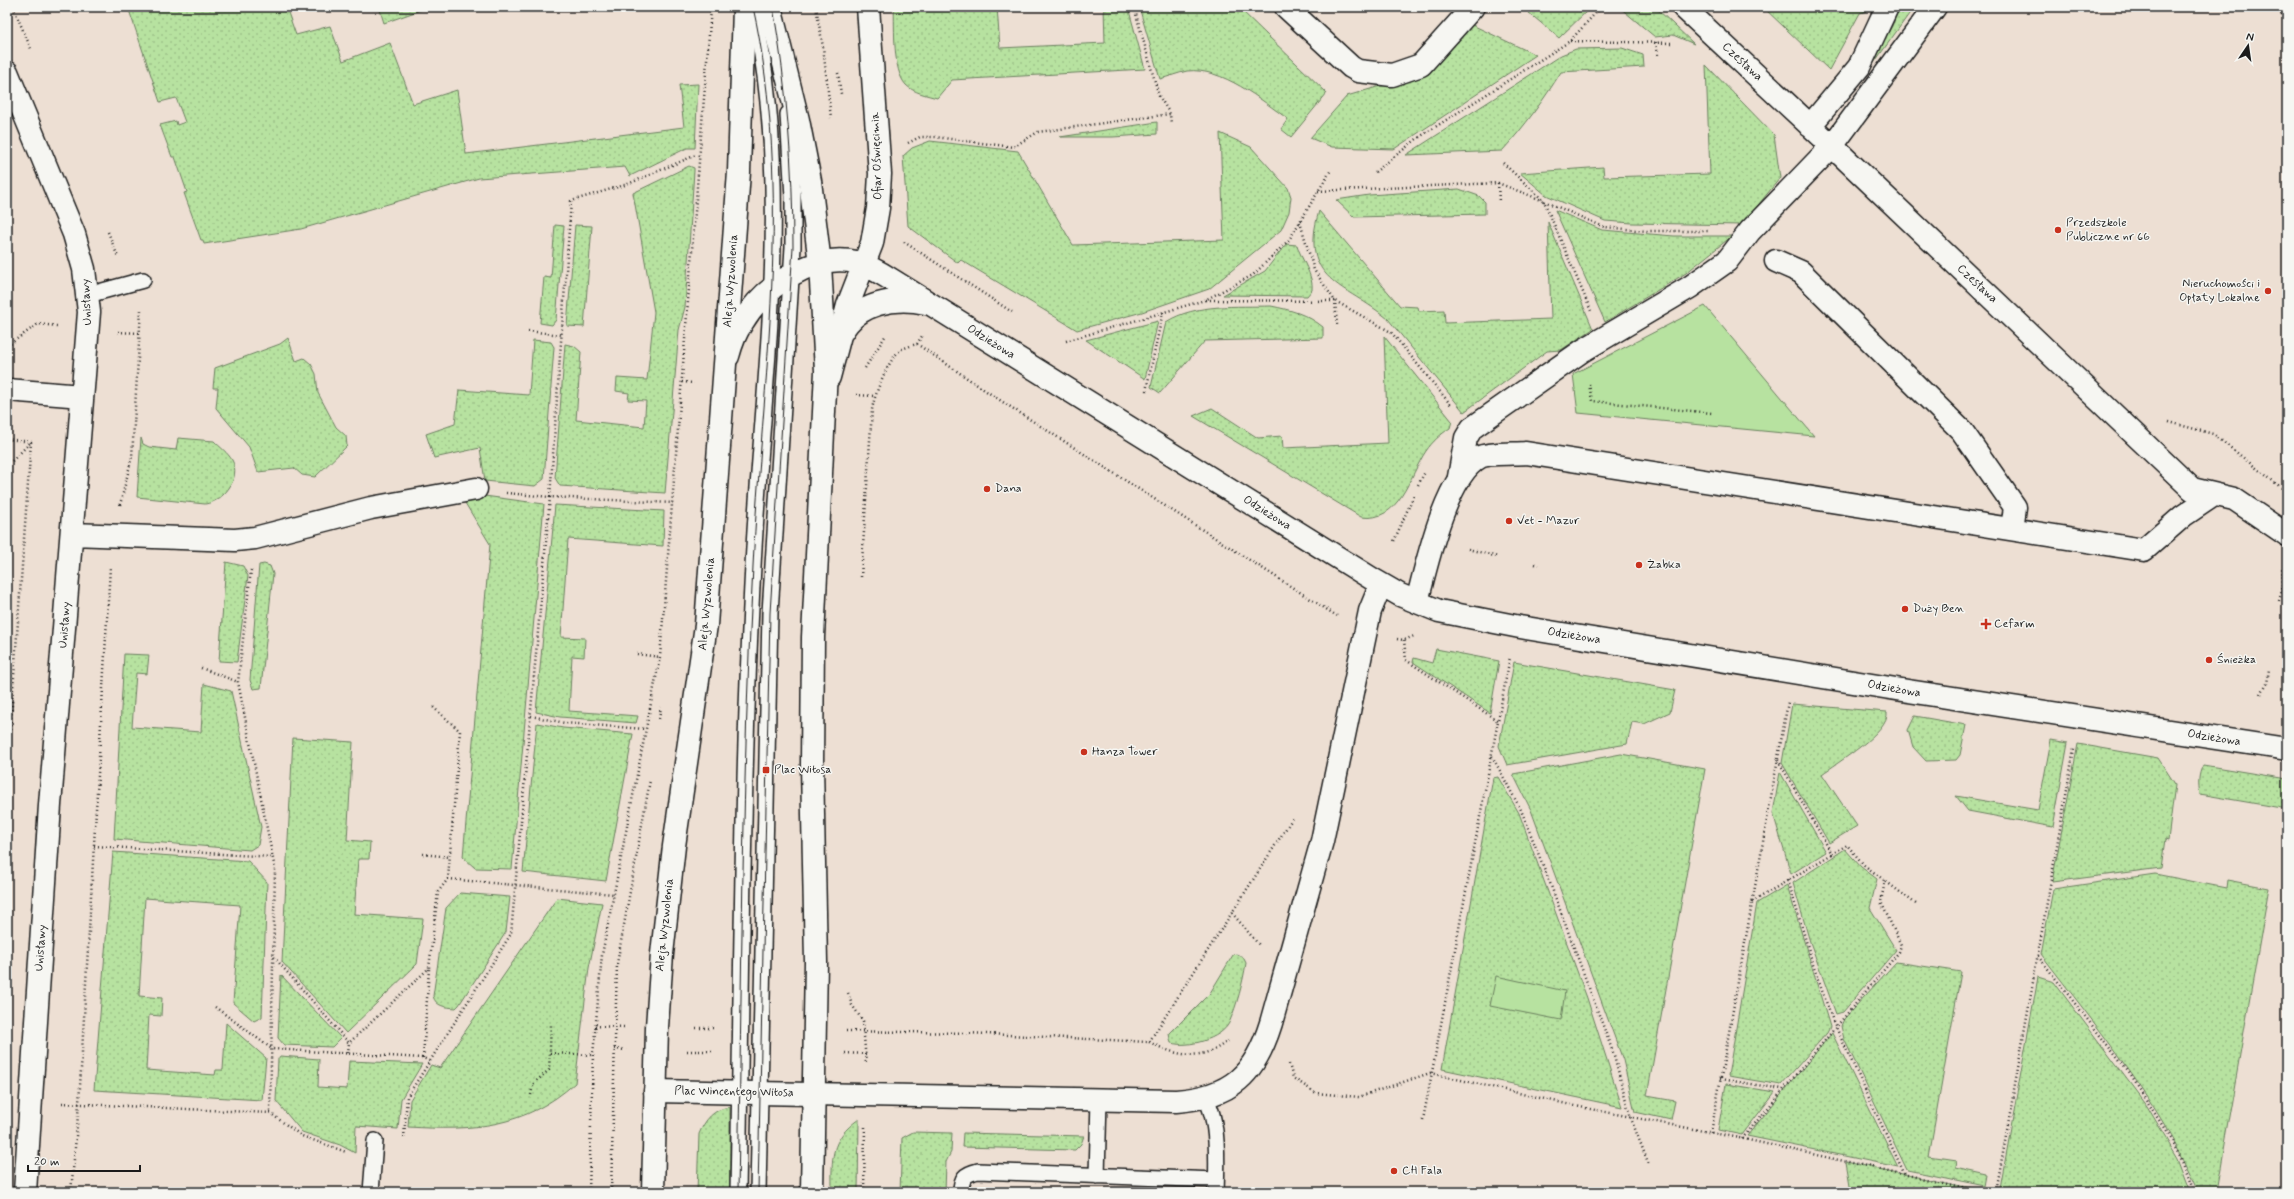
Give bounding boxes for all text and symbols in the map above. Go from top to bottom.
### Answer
north arrow [2228,26,2268,66]
text: N [2245,30,2255,45]
street label: Czesława [1718,39,1766,85]
street label: Ofiar Oświęcimia [867,111,887,200]
place label: Przedszkole Publiczne nr 66 [2066,215,2150,245]
marker: Przedszkole Publiczne nr 66 [2053,225,2063,235]
street label: Aleja Wyzwolenia [720,234,742,328]
street label: Czesława [1953,261,2001,307]
place label: Nieruchomości i Opłaty Lokalne [2179,276,2260,306]
street label: Unisławy [78,278,96,326]
marker: Nieruchomości i Opłaty Lokalne [2263,286,2273,296]
street label: Odzieżowa [964,321,1018,363]
place label: Dana [995,481,1022,497]
marker: Dana [982,484,992,494]
street label: Odzieżowa [1240,492,1294,534]
place label: Vet - Mazur [1517,513,1580,529]
marker: Vet - Mazur [1504,516,1514,526]
street label: Aleja Wyzwolenia [695,557,719,651]
place label: Żabka [1647,557,1681,573]
marker: Żabka [1634,560,1644,570]
street label: Unisławy [55,601,75,649]
place label: Duży Ben [1913,601,1965,617]
marker: Duży Ben [1900,604,1910,614]
place label: Cefarm [1994,616,2035,632]
marker: Cefarm [1981,619,1991,629]
street label: Odzieżowa [1546,624,1602,648]
place label: Śnieżka [2217,652,2256,668]
marker: Śnieżka [2204,655,2214,665]
street label: Odzieżowa [1866,676,1922,702]
street label: Odzieżowa [2186,726,2242,750]
place label: Hanza Tower [1092,744,1158,760]
marker: Hanza Tower [1079,747,1089,757]
place label: Plac Witosa [774,762,831,778]
marker: Plac Witosa [761,765,771,775]
street label: Aleja Wyzwolenia [652,878,678,972]
street label: Unisławy [31,924,51,972]
street label: Plac Wincentego Witosa [674,1083,794,1101]
scale bar [28,1147,140,1173]
text: 20 m [34,1154,60,1170]
place label: CH Fala [1402,1163,1442,1179]
marker: CH Fala [1389,1166,1399,1176]

